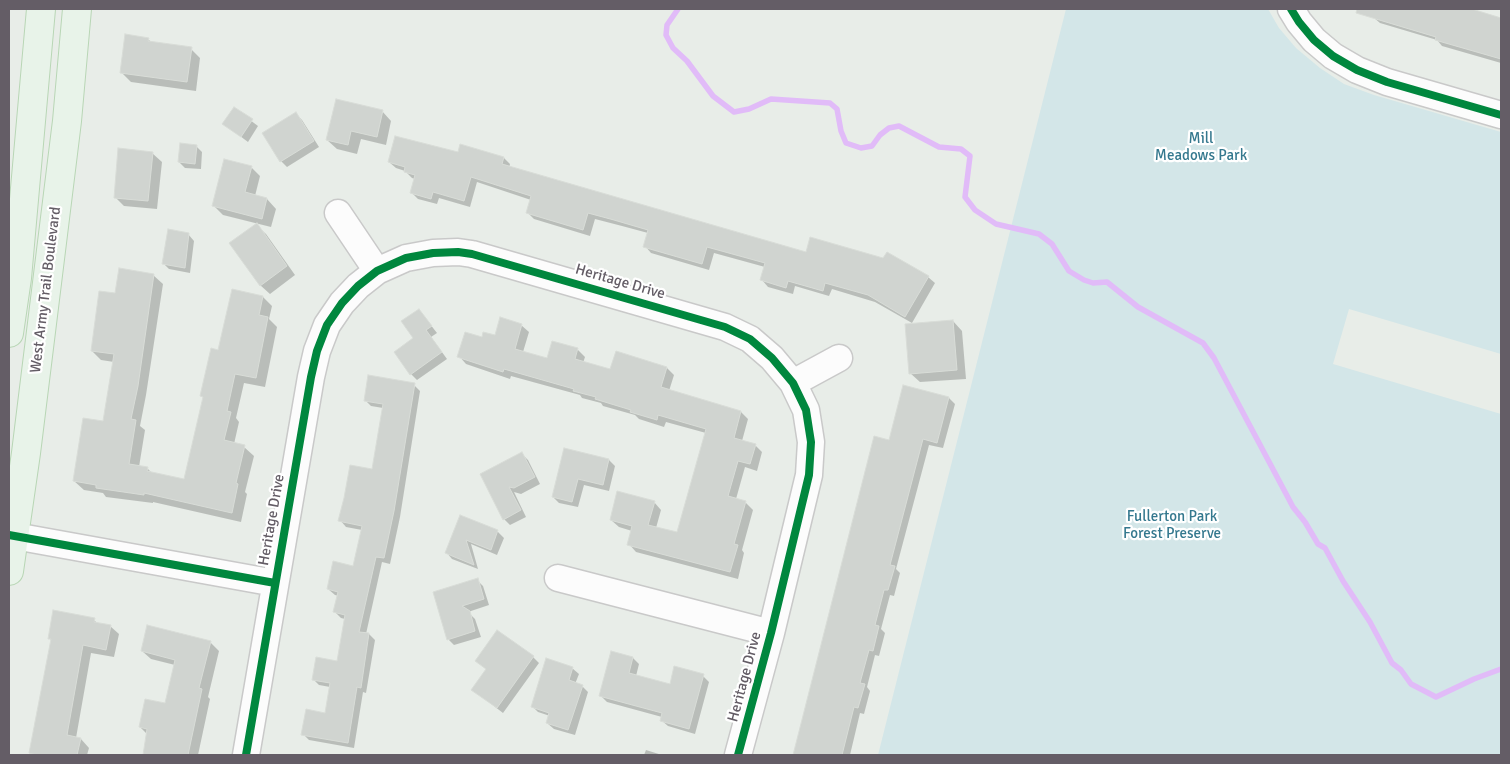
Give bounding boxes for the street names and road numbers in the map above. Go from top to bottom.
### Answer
street label: West Army Trail Boulevard [27,206,65,374]
street label: Heritage Drive [573,261,667,303]
street label: Heritage Drive [255,473,289,567]
street label: Heritage Drive [724,630,766,724]

